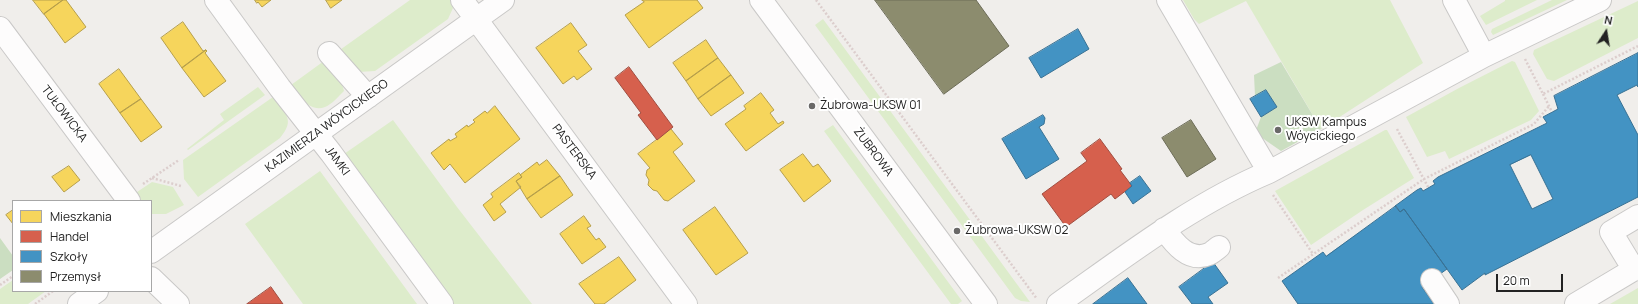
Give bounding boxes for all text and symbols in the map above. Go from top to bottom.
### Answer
north arrow [1586,12,1626,52]
text: N [1603,12,1614,28]
street label: KAZIMIERZA WÓYCICKIEGO [263,77,391,175]
street label: TUŁOWICKA [38,83,90,145]
place label: Żubrowa-UKSW 01 [820,99,921,113]
marker: Żubrowa-UKSW 01 [807,101,817,111]
place label: UKSW Kampus Wóycickiego [1286,116,1366,144]
street label: PASTERSKA [549,122,599,182]
street label: ŻUBROWA [850,125,896,179]
marker: UKSW Kampus Wóycickiego [1273,125,1283,135]
street label: JAMKI [321,143,353,179]
legend [12,200,152,292]
text: Mieszkania [50,208,112,225]
place label: Żubrowa-UKSW 02 [965,224,1068,238]
marker: Żubrowa-UKSW 02 [952,226,962,236]
text: Handel [50,228,89,245]
text: Szkoły [50,248,88,265]
scale bar [1498,266,1565,292]
text: Przemysł [50,268,101,285]
text: 20 m [1503,272,1530,289]

